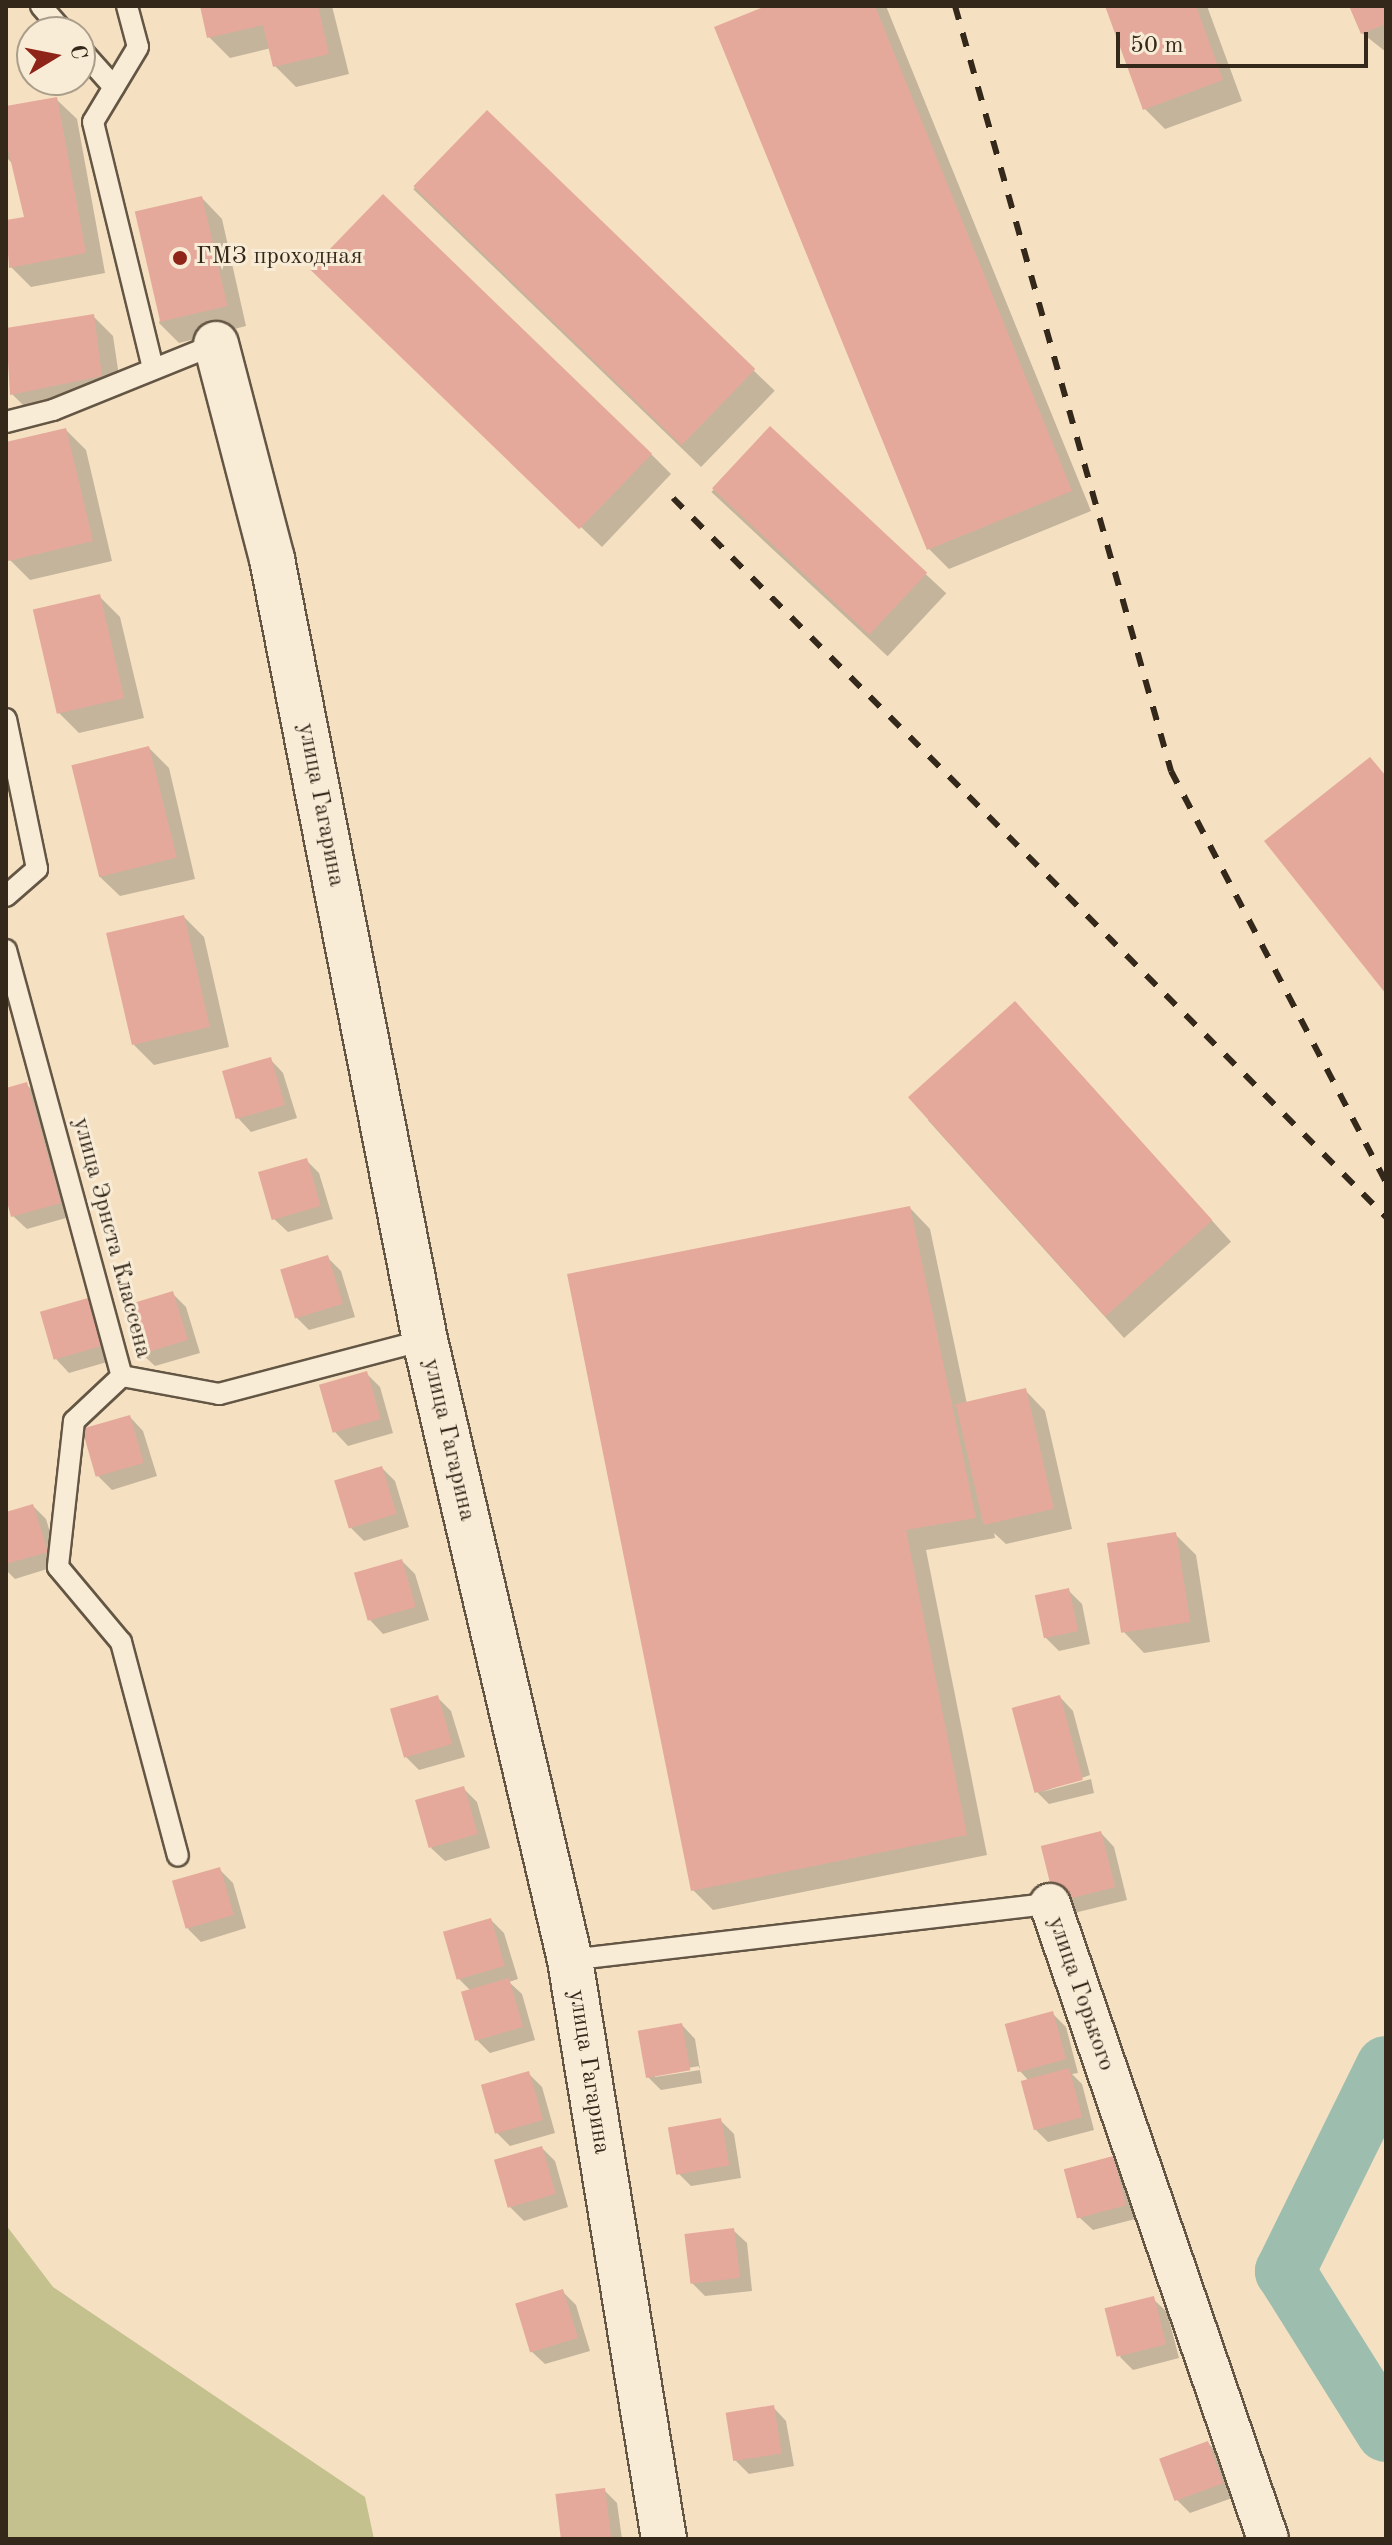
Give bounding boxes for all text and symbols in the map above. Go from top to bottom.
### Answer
north arrow [16,16,96,96]
scale bar [1120,16,1372,66]
text: 50 m [1130,34,1184,58]
text: С [66,43,90,61]
place label: ГМЗ проходная [196,244,363,272]
marker: ГМЗ проходная [171,249,189,267]
street label: улица Гагарина [290,721,350,889]
street label: улица Эрнста Классена [65,1115,157,1361]
street label: улица Гагарина [415,1356,481,1524]
street label: улица Горького [1040,1913,1120,2075]
street label: улица Гагарина [561,1988,615,2156]

